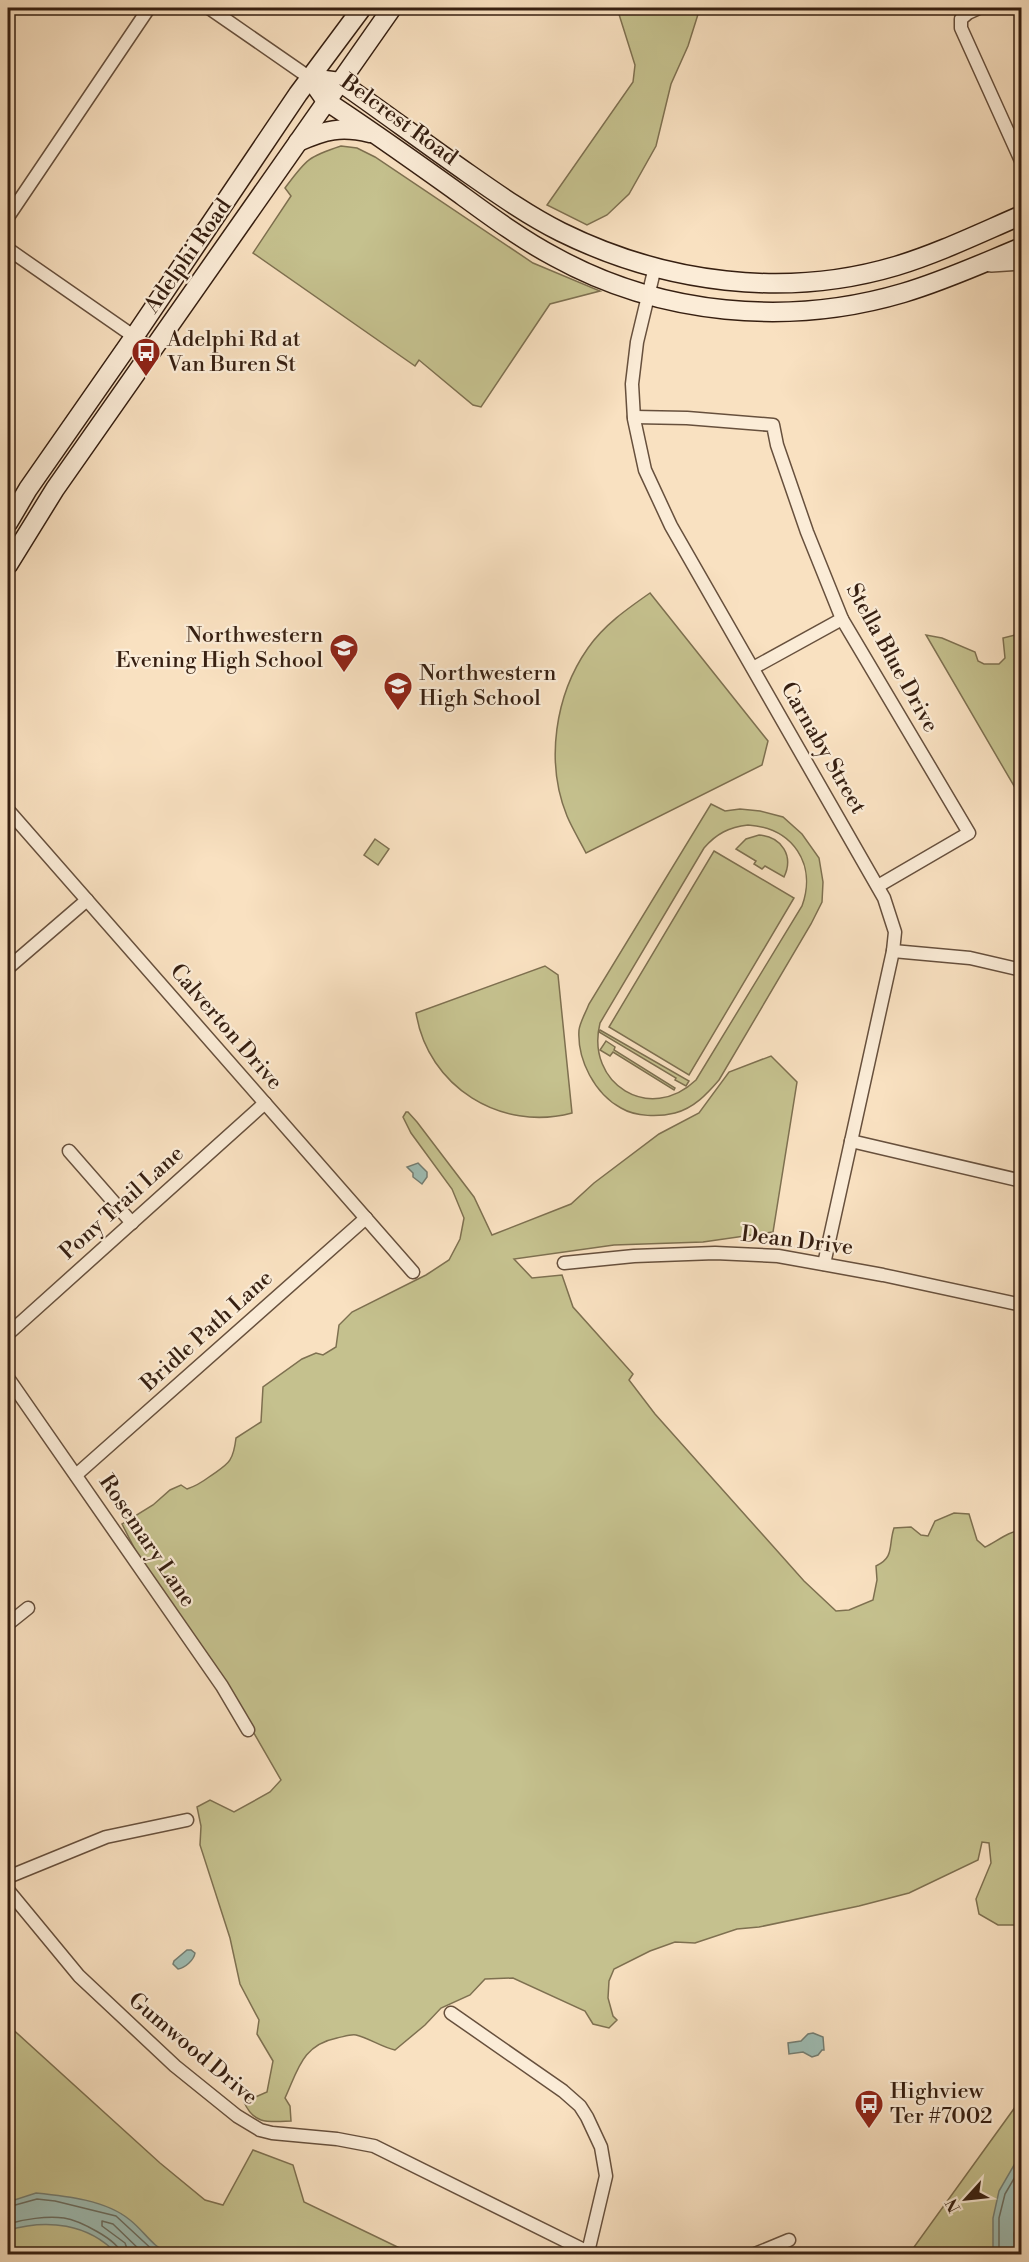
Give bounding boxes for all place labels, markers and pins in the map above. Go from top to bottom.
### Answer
place label: Adelphi Rd at Van Buren St [166,326,301,378]
bus stop icon: Adelphi Rd at Van Buren St [130,336,162,378]
place label: Northwestern Evening High School [116,622,323,674]
school or university icon: Northwestern Evening High School [328,632,360,674]
place label: Northwestern High School [419,660,556,712]
school or university icon: Northwestern High School [382,670,414,712]
place label: Highview Ter #7002 [890,2078,993,2130]
bus stop icon: Highview Ter #7002 [853,2088,885,2130]

